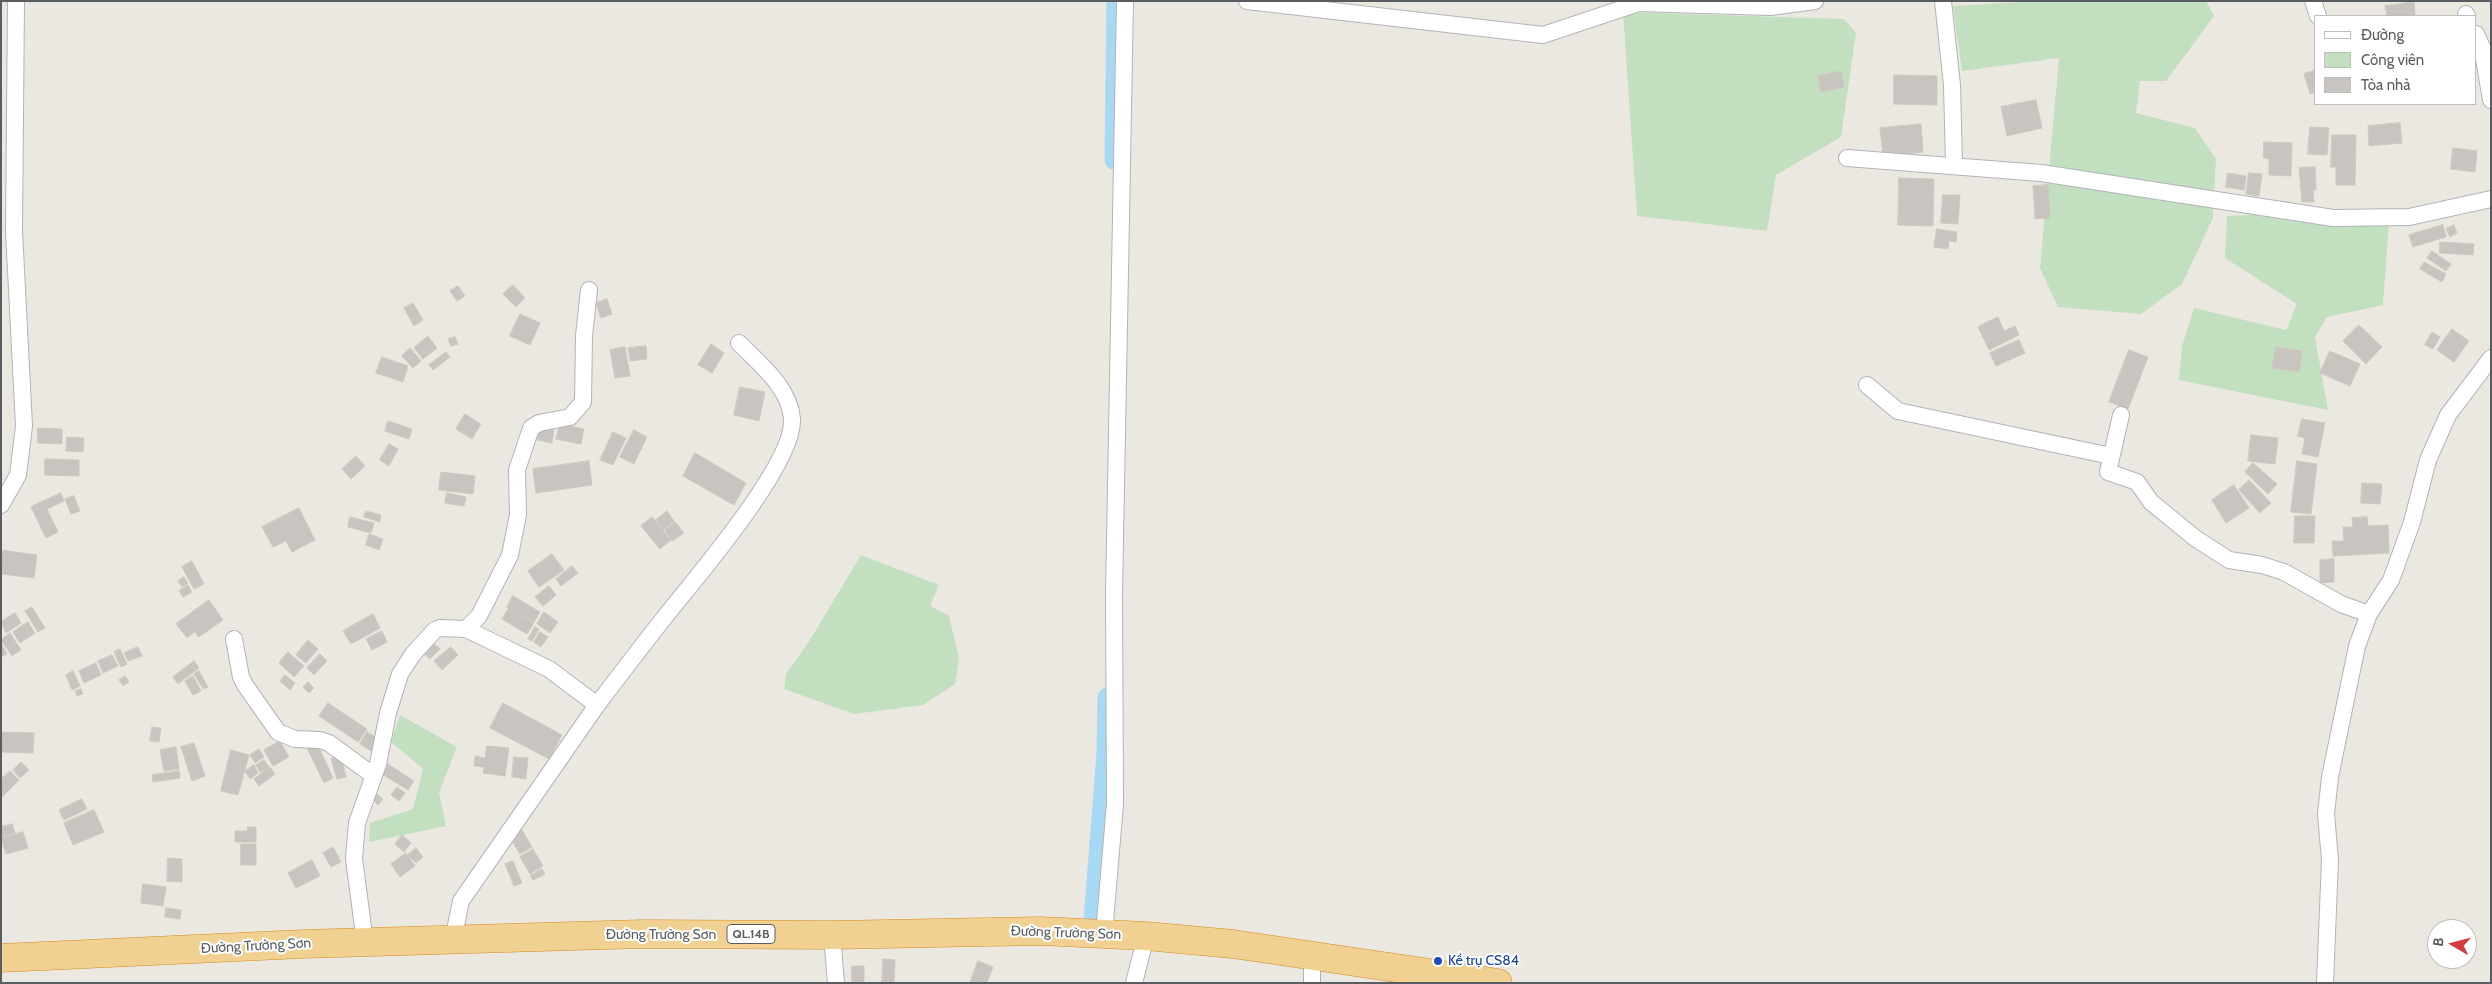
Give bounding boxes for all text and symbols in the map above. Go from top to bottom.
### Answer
legend [2314,15,2477,105]
text: Đường [2361,26,2404,44]
text: Công viên [2361,51,2424,69]
text: Tòa nhà [2361,76,2410,94]
north arrow [2427,919,2477,969]
street label: Đường Trường Sơn [1010,923,1122,943]
road number: QL.14B [727,924,775,944]
street label: Đường Trường Sơn [606,927,716,943]
street label: Đường Trường Sơn [200,935,312,957]
text: B [2429,936,2448,948]
place label: Kề trụ CS84 [1448,953,1519,969]
marker: Kề trụ CS84 [1432,955,1444,967]

